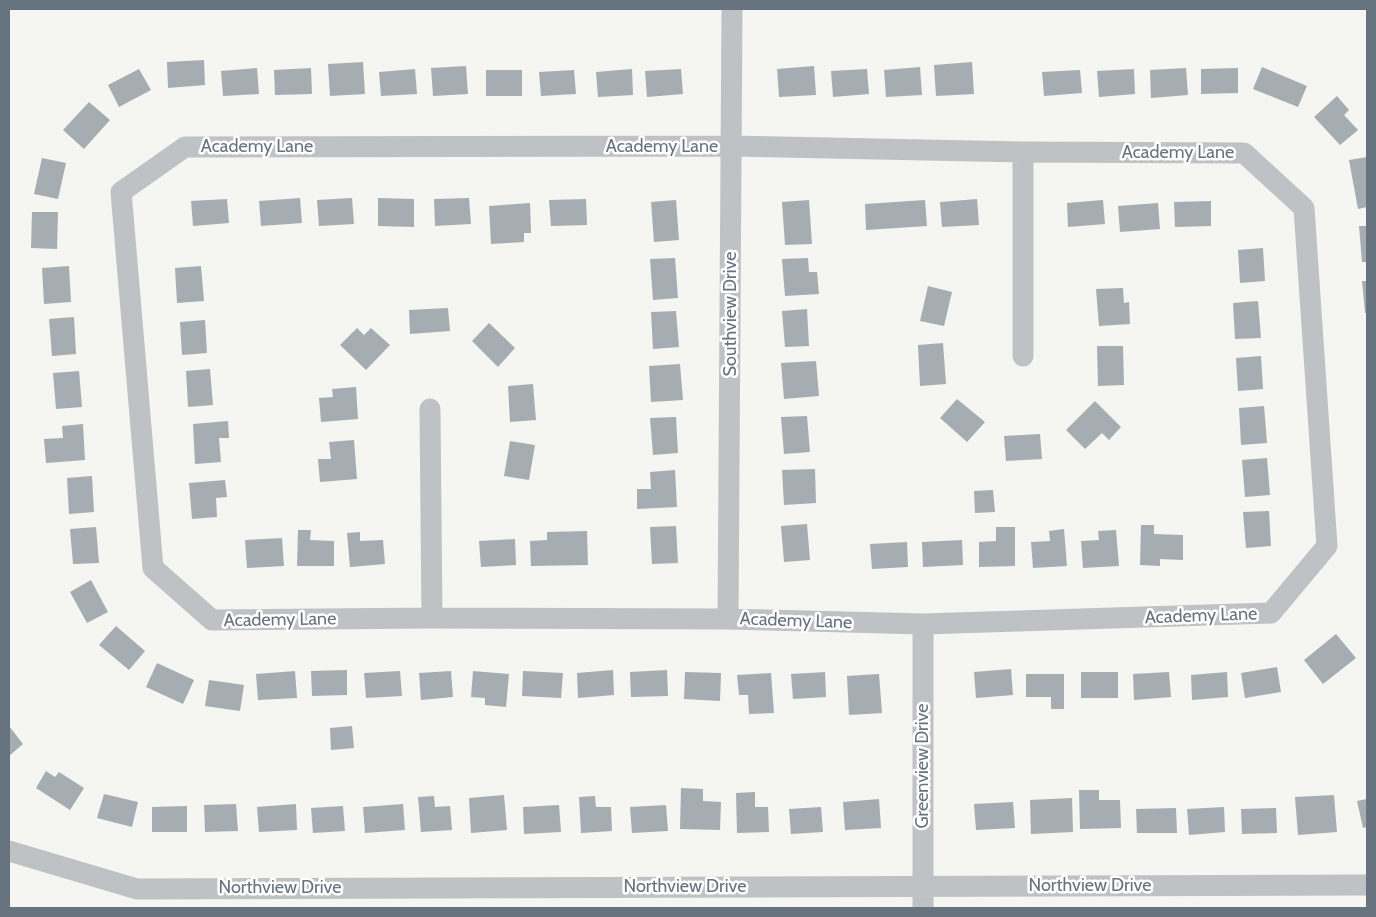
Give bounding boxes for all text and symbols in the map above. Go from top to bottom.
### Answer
street label: Academy Lane [201,136,313,158]
street label: Academy Lane [606,136,718,158]
street label: Academy Lane [1122,142,1234,164]
street label: Southview Drive [720,252,742,376]
street label: Academy Lane [1144,603,1258,629]
street label: Academy Lane [224,608,336,632]
street label: Academy Lane [739,608,853,634]
street label: Greenview Drive [912,703,934,829]
street label: Northview Drive [1029,875,1151,897]
street label: Northview Drive [624,876,746,898]
street label: Northview Drive [219,877,341,899]

